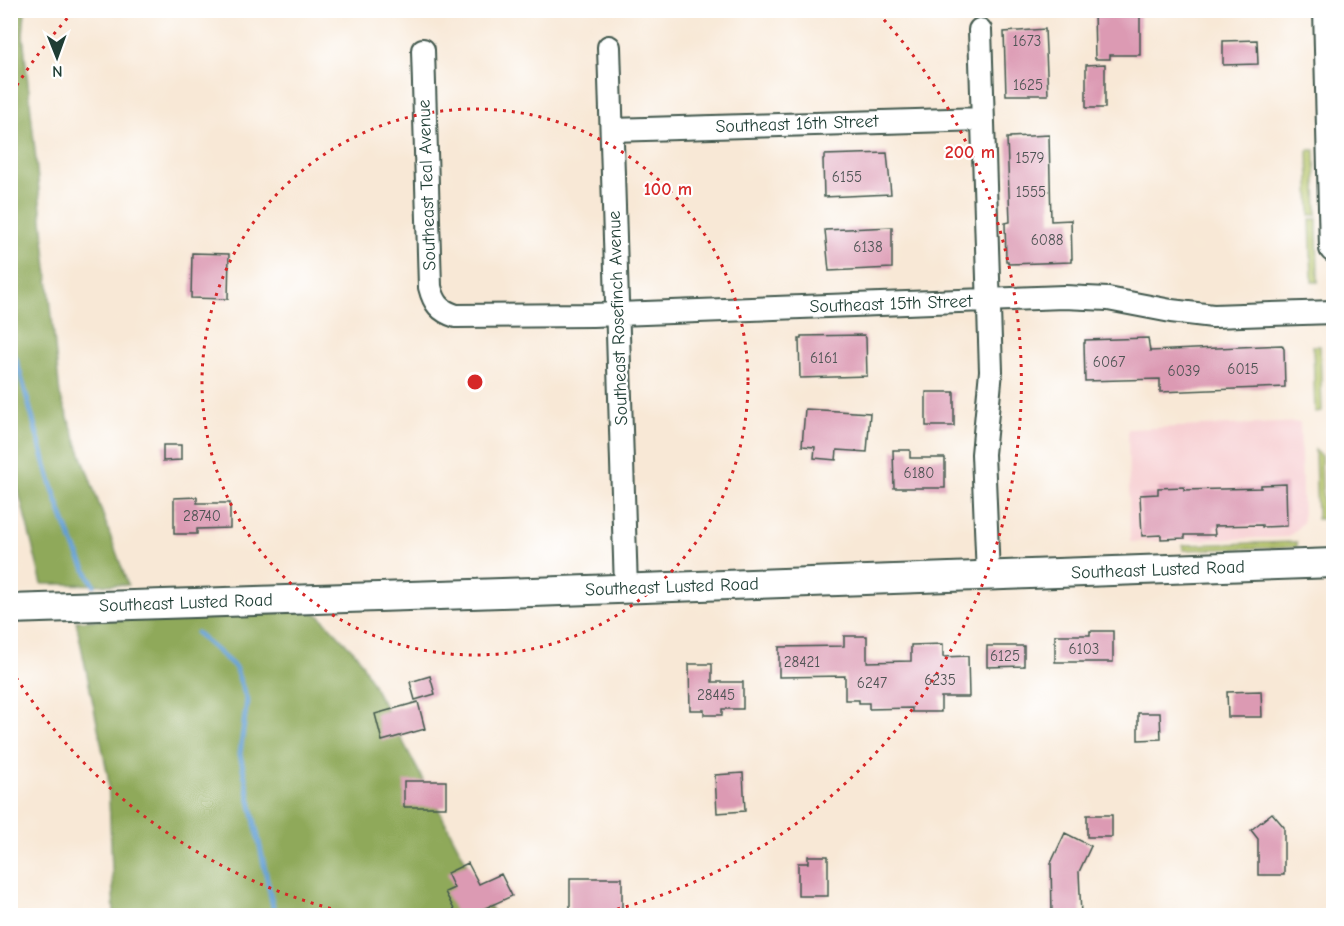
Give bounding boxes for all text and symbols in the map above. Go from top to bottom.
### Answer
north arrow [27,27,87,87]
house number: 1673 [1013,32,1041,50]
text: N [52,62,63,80]
house number: 1625 [1013,76,1043,94]
street label: Southeast Teal Avenue [414,99,440,271]
street label: Southeast 16th Street [715,111,880,137]
text: 200 m [945,142,995,163]
house number: 1579 [1015,149,1045,167]
house number: 6155 [832,168,862,186]
text: 100 m [644,179,692,200]
house number: 1555 [1016,183,1046,201]
street label: Southeast Rosefinch Avenue [604,210,632,426]
house number: 6088 [1031,231,1063,249]
house number: 6138 [853,238,883,256]
street label: Southeast 15th Street [809,291,974,317]
house number: 6161 [810,349,838,367]
house number: 6067 [1093,353,1125,371]
house number: 6015 [1227,360,1259,378]
house number: 6039 [1168,362,1200,380]
centre of rings [465,372,485,392]
house number: 6180 [904,464,934,482]
house number: 28740 [183,507,221,525]
street label: Southeast Lusted Road [1071,556,1245,584]
street label: Southeast Lusted Road [585,573,759,601]
street label: Southeast Lusted Road [99,589,273,617]
house number: 6103 [1069,640,1099,658]
house number: 6125 [990,647,1020,665]
house number: 28421 [784,653,820,671]
house number: 6235 [924,671,956,689]
house number: 6247 [857,674,887,692]
house number: 28445 [697,686,735,704]

